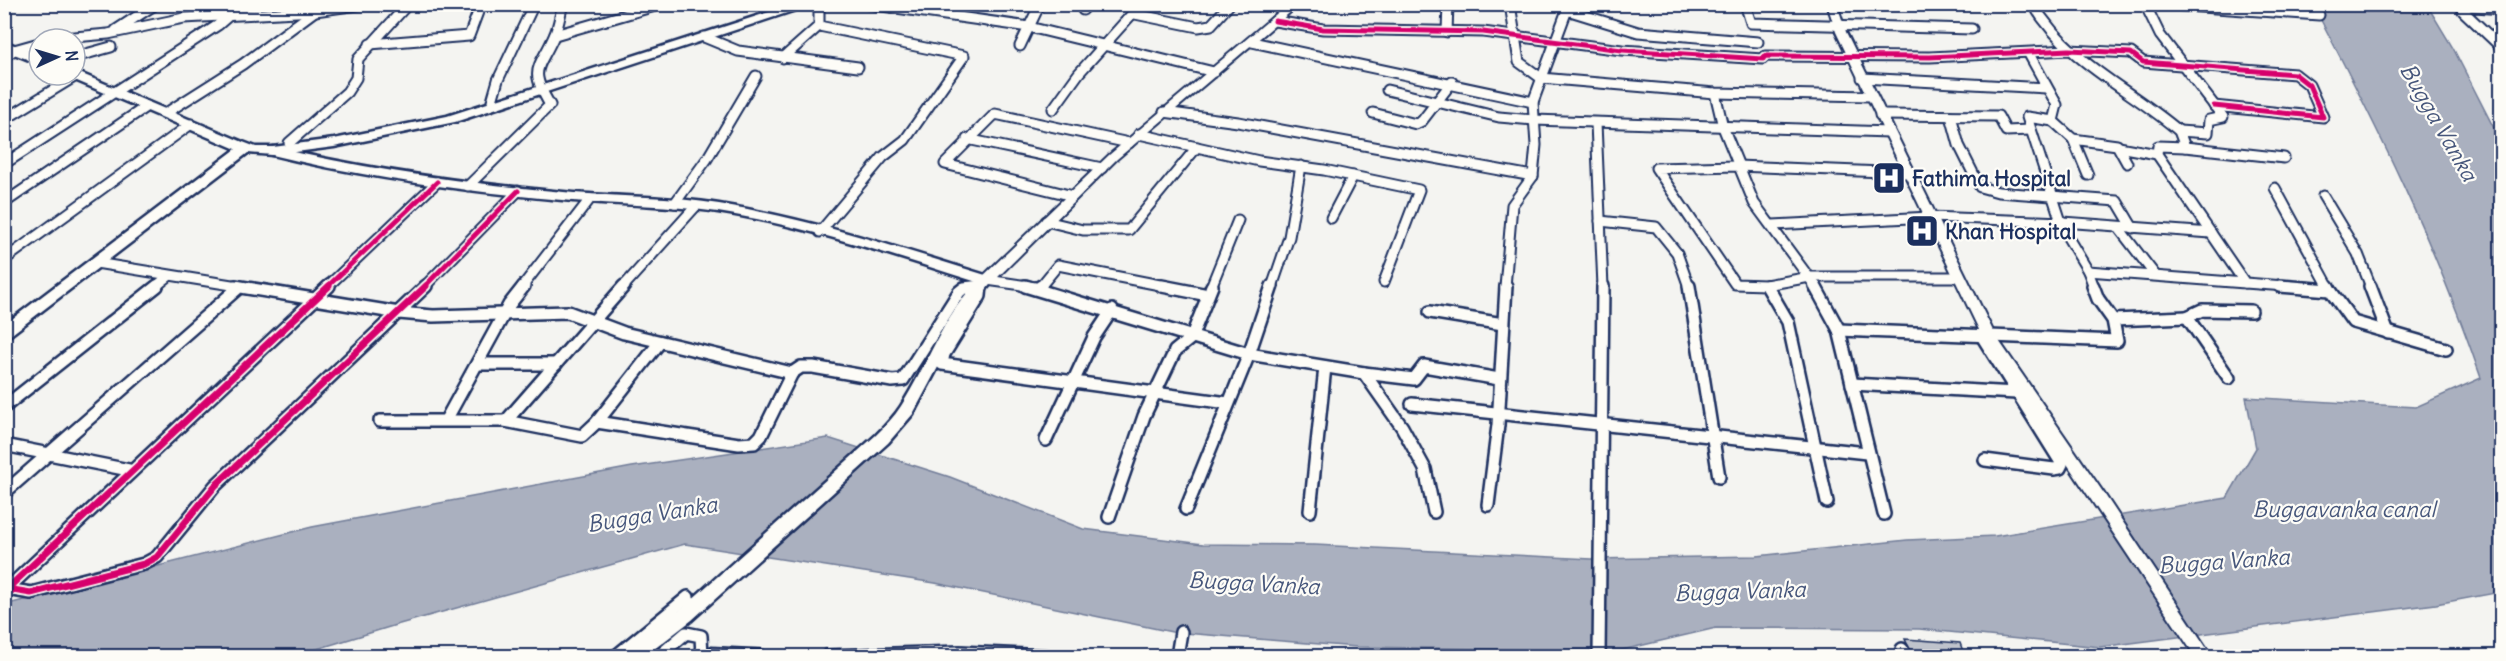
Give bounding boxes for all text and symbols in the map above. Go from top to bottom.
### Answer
north arrow [27,27,87,87]
text: N [62,50,82,62]
water label: Bugga Vanka [2394,58,2485,187]
hospital icon: Fathima Hospital [1871,160,1907,196]
place label: Fathima Hospital [1912,165,2071,192]
hospital icon: Khan Hospital [1904,213,1940,249]
place label: Khan Hospital [1945,218,2076,245]
water label: Bugga Vanka [585,490,720,538]
water label: Buggavanka canal [2253,495,2438,523]
water label: Bugga Vanka [2158,542,2292,580]
water label: Bugga Vanka [1188,566,1322,600]
water label: Bugga Vanka [1674,575,1808,607]

